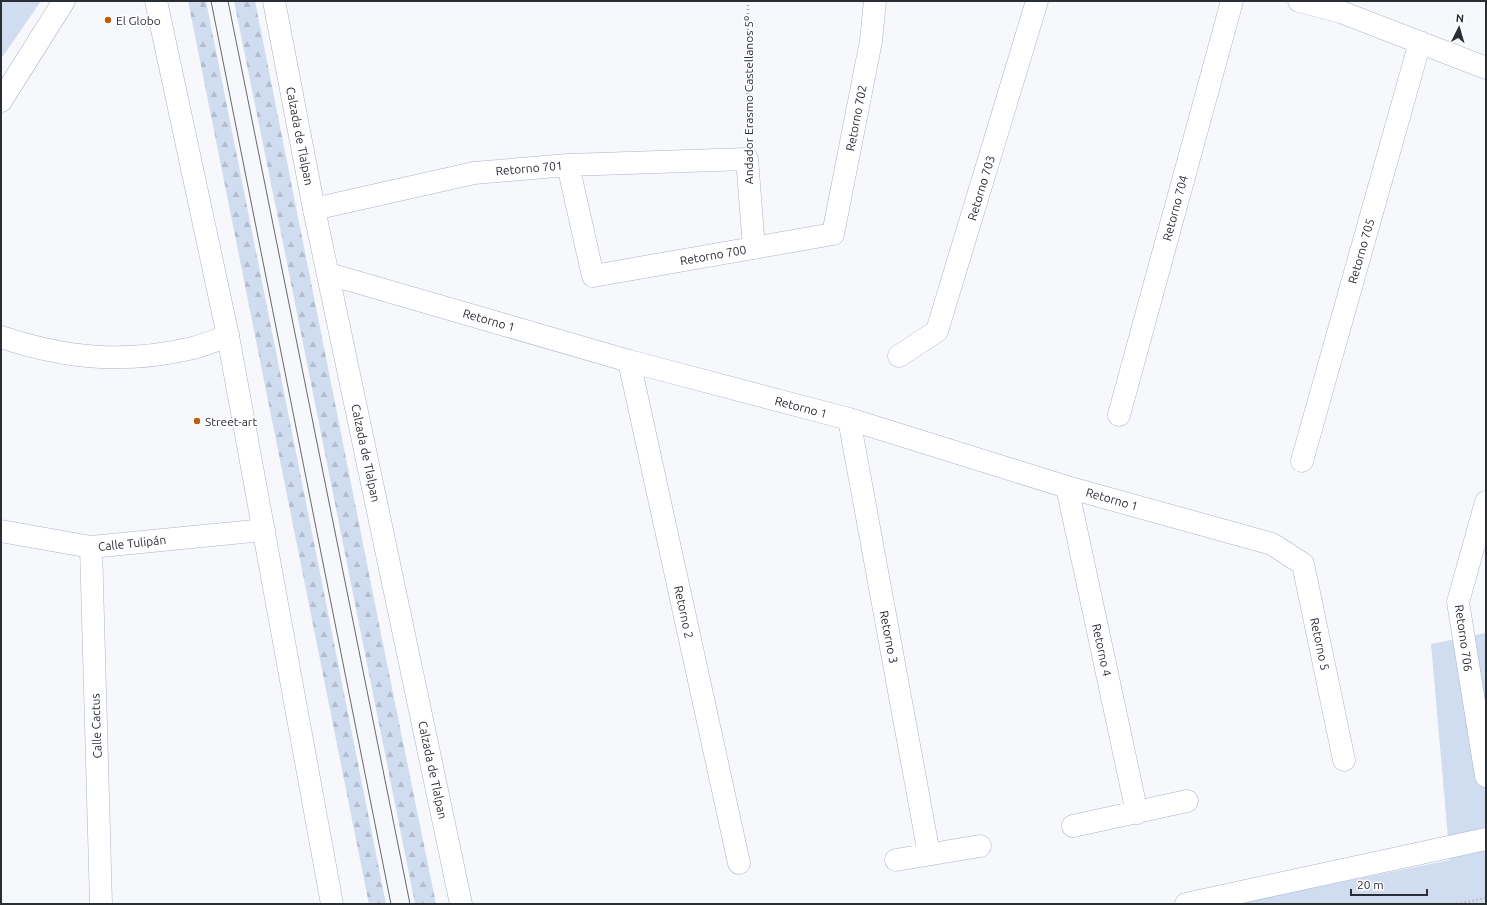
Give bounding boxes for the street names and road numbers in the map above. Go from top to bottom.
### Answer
street label: Andador Erasmo Castellanos 5º [742,16,755,184]
street label: Retorno 702 [843,84,869,152]
street label: Calzada de Tlalpan [284,86,316,186]
street label: Retorno 703 [965,154,997,222]
street label: Retorno 701 [495,159,563,177]
street label: Retorno 704 [1160,174,1190,242]
street label: Retorno 705 [1345,217,1377,285]
street label: Retorno 700 [679,243,747,267]
street label: Retorno 1 [461,306,517,334]
street label: Retorno 1 [773,394,829,420]
street label: Calzada de Tlalpan [349,403,383,503]
street label: Retorno 1 [1084,485,1140,513]
street label: Calle Tulipán [97,533,167,553]
street label: Retorno 2 [672,584,696,640]
street label: Retorno 706 [1453,604,1475,672]
street label: Retorno 3 [877,609,901,665]
street label: Retorno 5 [1308,616,1332,672]
street label: Retorno 4 [1090,622,1114,678]
street label: Calle Cactus [88,693,104,759]
street label: Calzada de Tlalpan [416,720,450,820]

